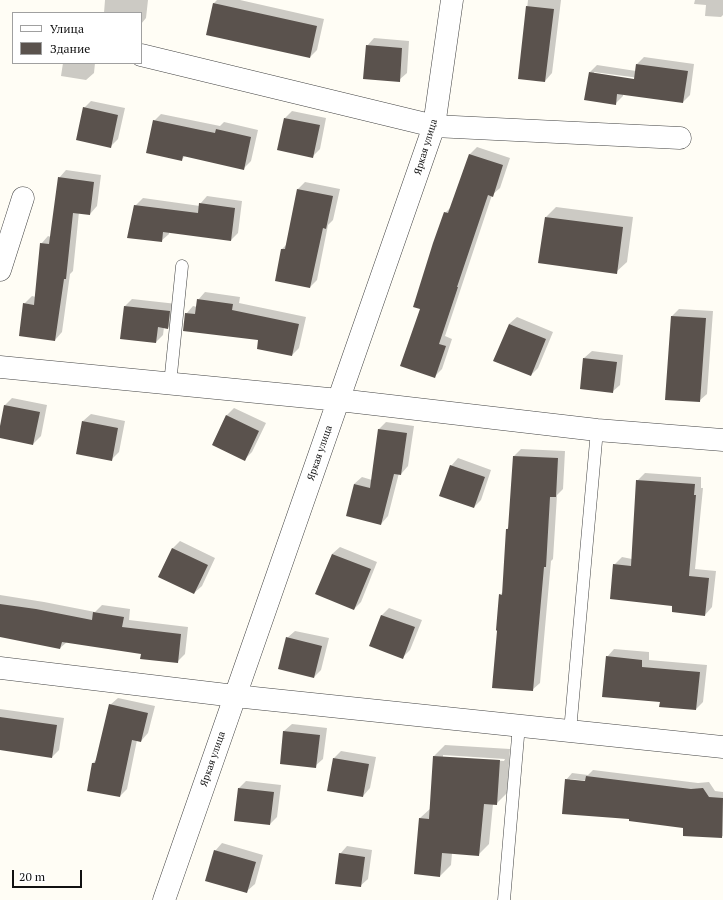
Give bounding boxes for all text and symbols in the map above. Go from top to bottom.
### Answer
legend [12,12,142,64]
text: Улица [50,21,84,36]
text: Здание [50,41,90,56]
street label: Яркая улица [412,118,440,176]
street label: Яркая улица [305,424,335,482]
street label: Яркая улица [198,730,228,788]
scale bar [14,862,84,888]
text: 20 m [19,869,45,884]

